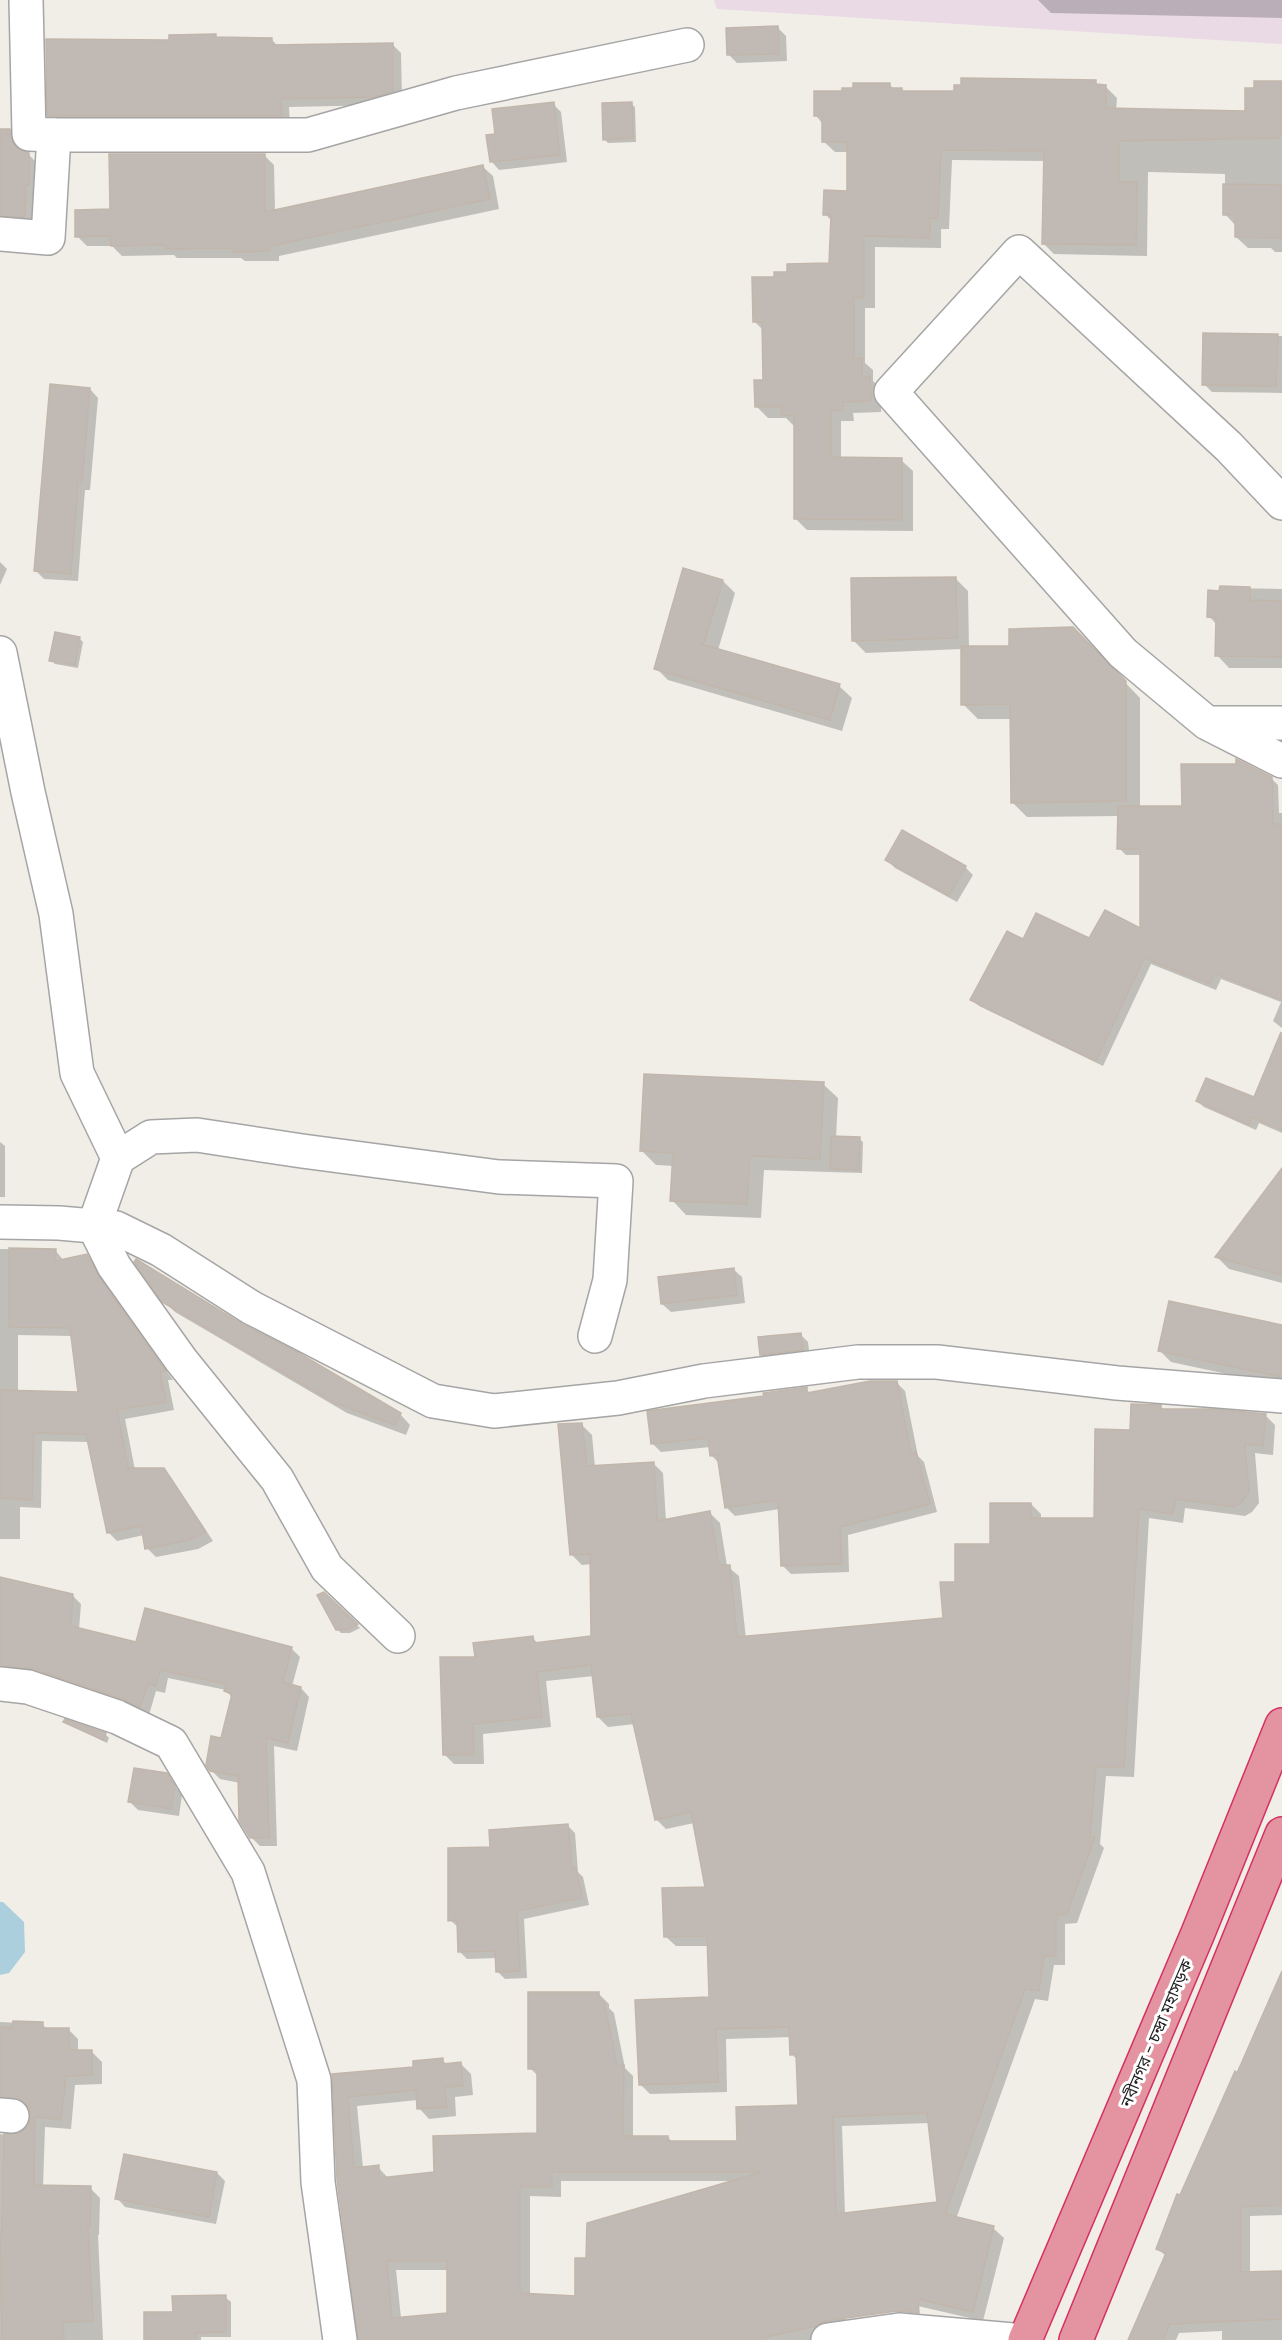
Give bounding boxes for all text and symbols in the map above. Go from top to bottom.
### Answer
street label: নবীনগর - চন্দ্রা মহাসড়ক [1115,1955,1198,2111]

